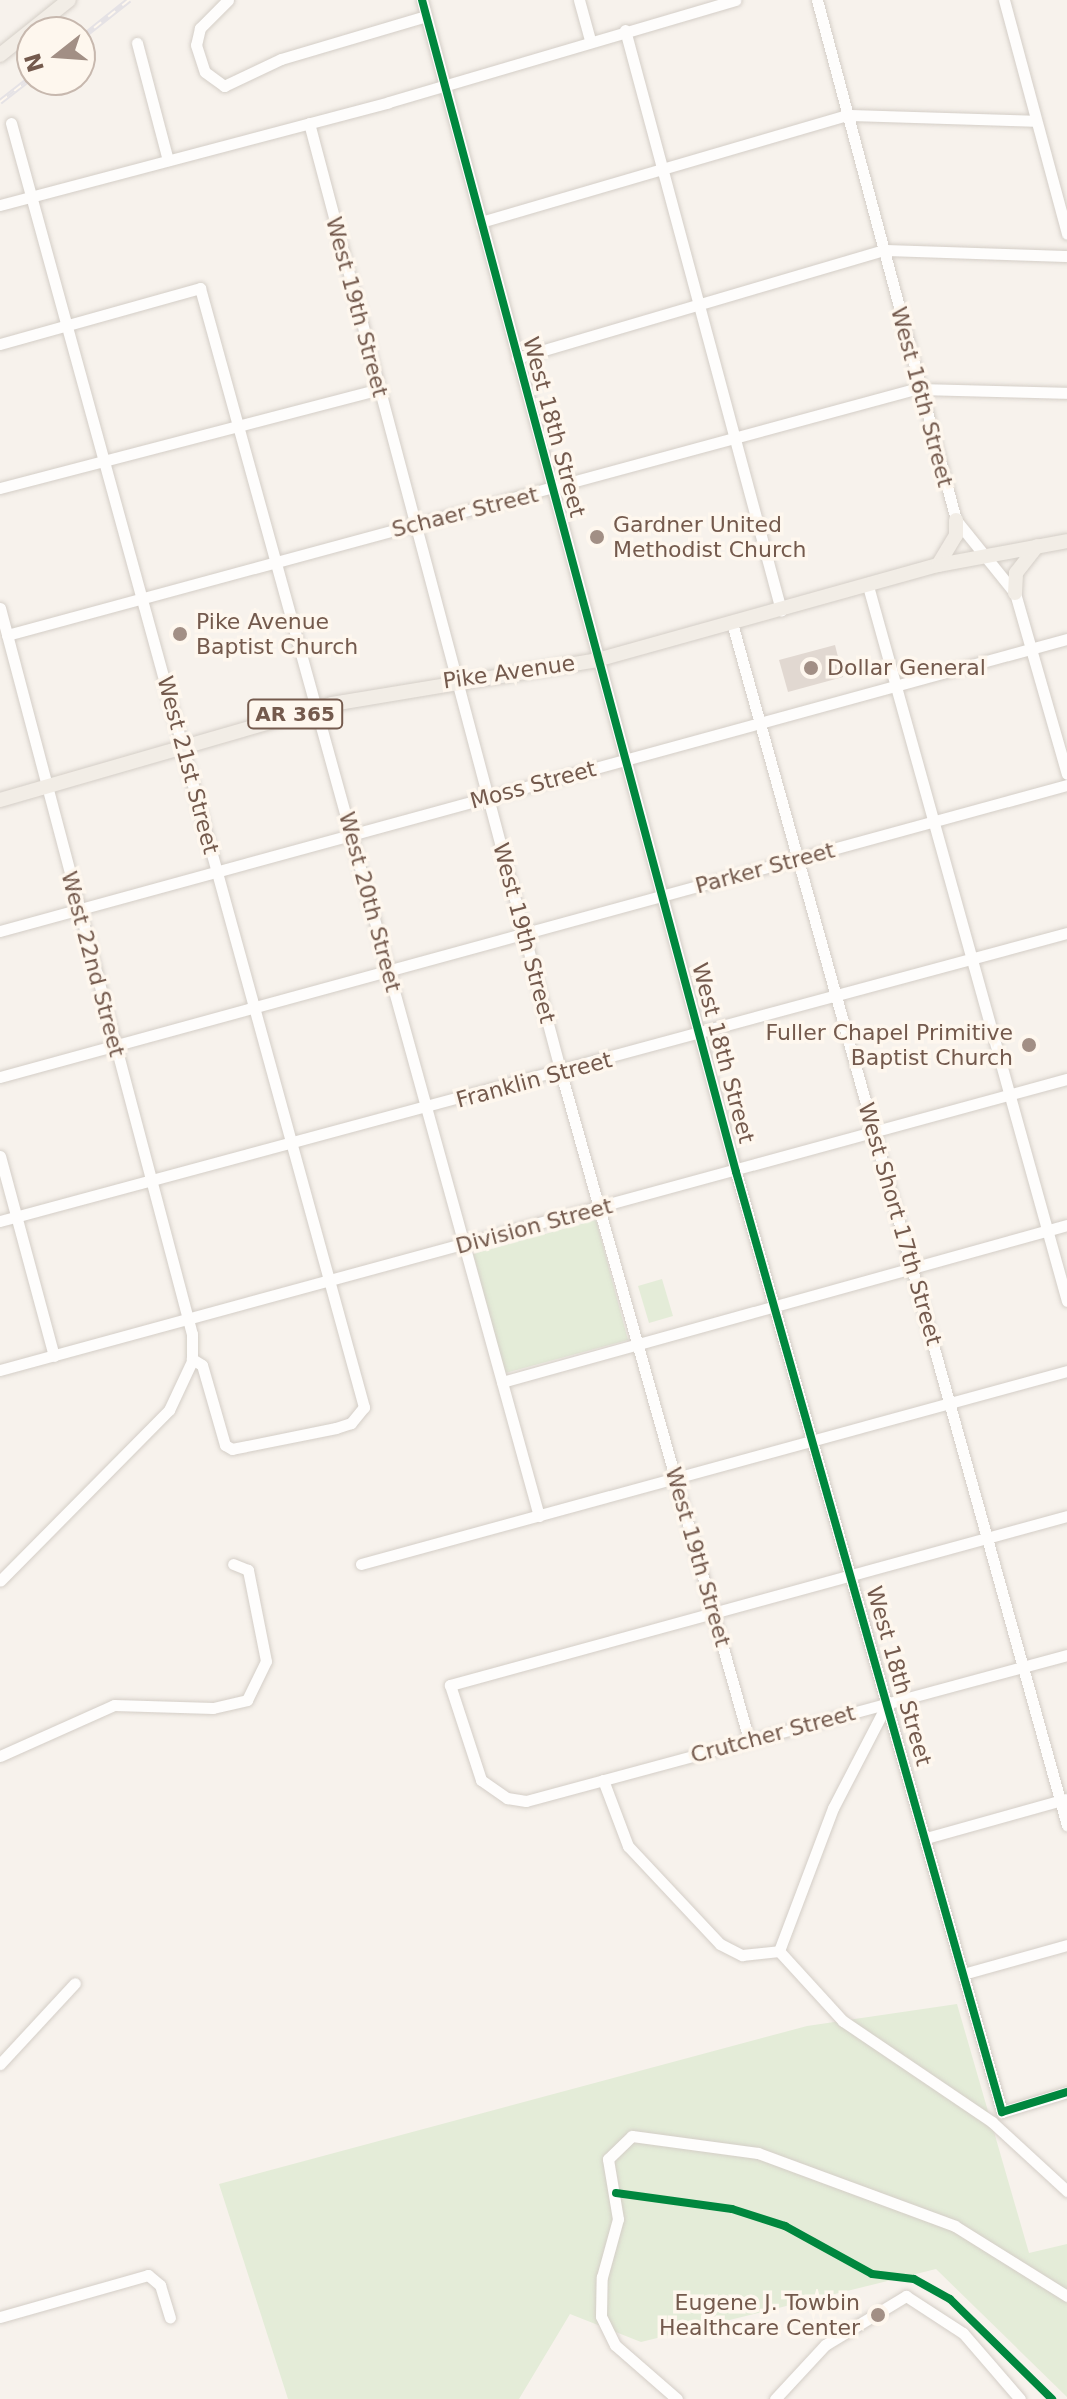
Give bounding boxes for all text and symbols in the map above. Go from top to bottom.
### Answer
north arrow [16,16,96,96]
text: N [20,50,49,75]
street label: West 19th Street [320,214,394,400]
street label: West 16th Street [885,304,959,490]
street label: West 18th Street [517,334,591,520]
street label: Schaer Street [389,481,541,543]
place label: Gardner United Methodist Church [613,511,807,562]
marker: Gardner United Methodist Church [588,528,606,546]
place label: Pike Avenue Baptist Church [196,608,358,660]
marker: Pike Avenue Baptist Church [171,625,189,643]
street label: Pike Avenue [441,650,577,694]
place label: Dollar General [827,655,986,681]
marker: Dollar General [802,659,820,677]
street label: West 21st Street [152,673,224,857]
road number: AR 365 [247,698,343,730]
street label: Moss Street [467,756,599,814]
street label: West 20th Street [333,809,407,995]
street label: Parker Street [692,837,838,899]
street label: West 19th Street [487,840,561,1026]
street label: West 22nd Street [56,868,130,1060]
street label: West 18th Street [686,960,760,1146]
place label: Fuller Chapel Primitive Baptist Church [766,1019,1013,1070]
marker: Fuller Chapel Primitive Baptist Church [1020,1036,1038,1054]
street label: Franklin Street [453,1047,615,1113]
street label: West Short 17th Street [853,1099,947,1349]
street label: Division Street [453,1192,615,1260]
street label: West 19th Street [660,1464,736,1650]
street label: West 18th Street [861,1583,937,1769]
street label: Crutcher Street [688,1699,858,1769]
place label: Eugene J. Towbin Healthcare Center [659,2289,860,2340]
marker: Eugene J. Towbin Healthcare Center [867,2304,889,2326]

